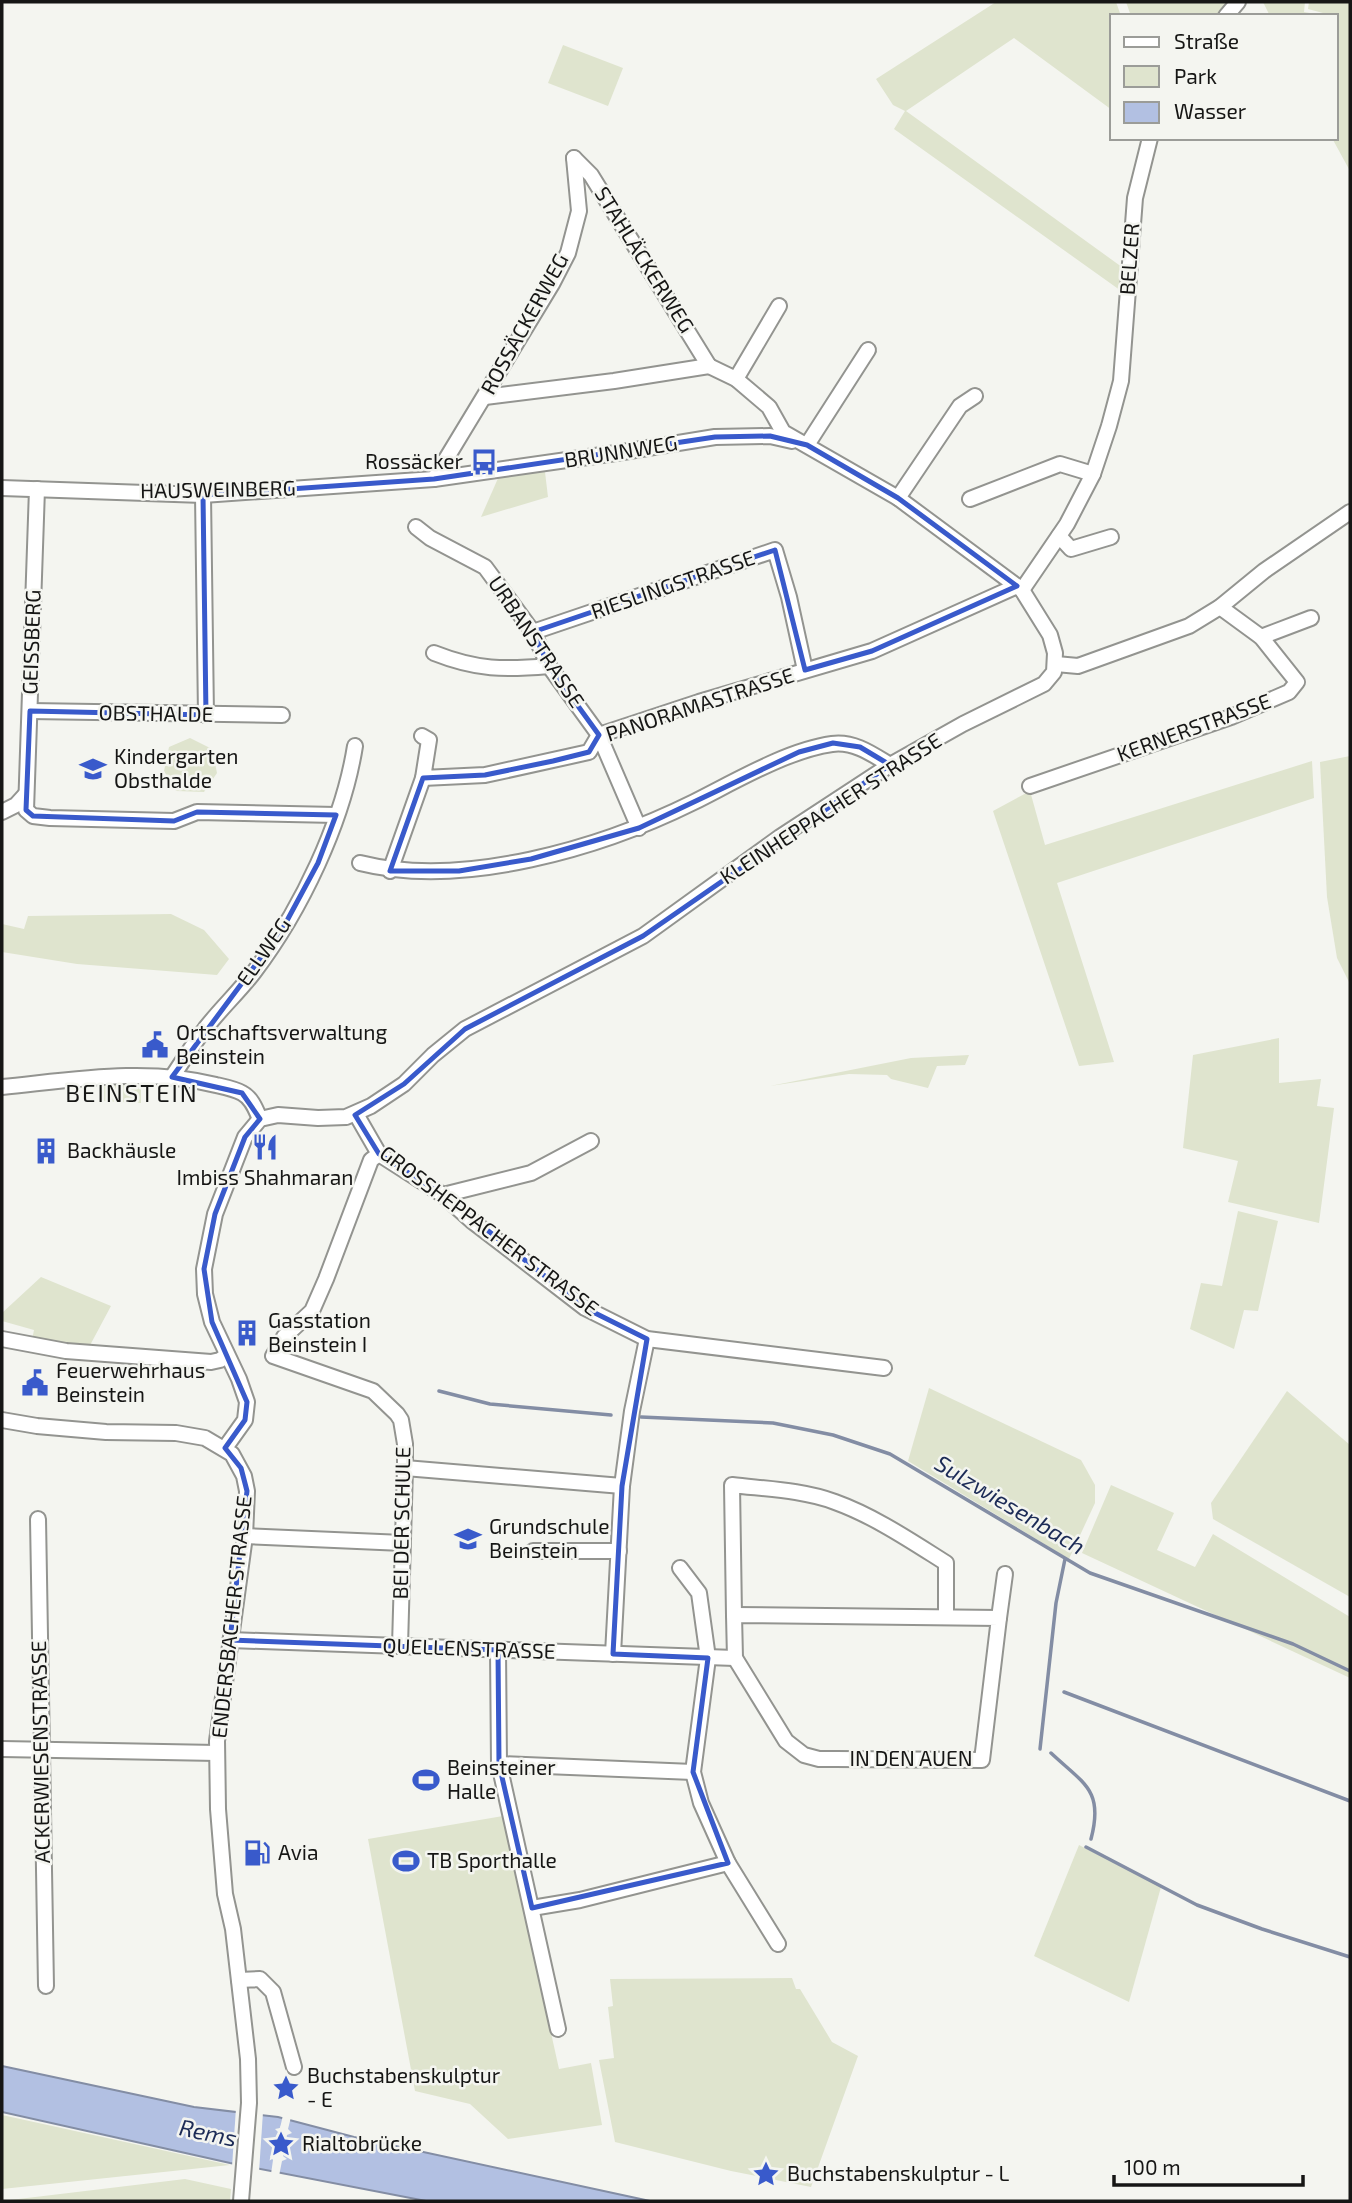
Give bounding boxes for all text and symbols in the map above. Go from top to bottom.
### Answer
legend [1110,14,1338,140]
text: Straße [1174,28,1239,53]
text: Park [1174,63,1217,88]
text: Wasser [1174,98,1247,123]
street label: STAHLÄCKERWEG [590,182,700,337]
street label: BELZER [1114,222,1143,296]
street label: ROSSÄCKERWEG [475,248,573,398]
street label: BRUNNWEG [562,429,679,472]
bus stop icon: Rossäcker [469,447,499,477]
place label: Rossäcker [365,448,464,473]
street label: HAUSWEINBERG [140,475,296,502]
street label: RIESLINGSTRASSE [587,544,758,623]
street label: URBANSTRASSE [484,571,590,712]
street label: GEISSBERG [16,589,45,695]
street label: PANORAMASTRASSE [602,661,797,746]
street label: KERNERSTRASSE [1113,687,1274,766]
street label: OBSTHALDE [99,699,214,726]
street label: KLEINHEPPACHER STRASSE [715,727,946,889]
place label: Kindergarten Obsthalde [114,743,239,792]
school or university icon: Kindergarten Obsthalde [78,754,108,784]
street label: ELLWEG [230,912,295,990]
place label: Ortschaftsverwaltung Beinstein [176,1019,387,1068]
public building icon: Ortschaftsverwaltung Beinstein [140,1030,170,1060]
district label: BEINSTEIN [65,1078,199,1107]
restaurant icon: Imbiss Shahmaran [250,1132,280,1162]
building icon: Backhäusle [31,1136,61,1166]
place label: Backhäusle [67,1137,176,1162]
street label: GROSSHEPPACHER STRASSE [376,1139,604,1320]
place label: Imbiss Shahmaran [177,1164,353,1189]
place label: Gasstation Beinstein I [268,1307,371,1356]
building icon: Gasstation Beinstein I [232,1318,262,1348]
place label: Feuerwehrhaus Beinstein [56,1357,205,1406]
public building icon: Feuerwehrhaus Beinstein [20,1368,50,1398]
street label: BEI DER SCHULE [387,1446,414,1600]
water label: Sulzwiesenbach [930,1448,1091,1560]
street label: ENDERSBACHER STRASSE [205,1494,256,1739]
place label: Grundschule Beinstein [489,1513,609,1562]
school or university icon: Grundschule Beinstein [453,1524,483,1554]
street label: QUELLENSTRASSE [382,1632,556,1664]
street label: ACKERWIESENSTRASSE [25,1640,54,1864]
street label: IN DEN AUEN [849,1745,973,1770]
place label: Beinsteiner Halle [447,1754,556,1803]
sports icon: Beinsteiner Halle [411,1765,441,1795]
fuel station icon: Avia [242,1838,272,1868]
place label: Avia [278,1839,319,1864]
sports icon: TB Sporthalle [391,1846,421,1876]
place label: TB Sporthalle [427,1847,557,1872]
place label: Buchstabenskulptur - E [307,2062,501,2111]
place icon: Buchstabenskulptur - E [271,2073,301,2103]
water label: Rems [177,2112,240,2152]
place icon: Rialtobrücke [266,2129,296,2159]
place label: Rialtobrücke [302,2130,422,2155]
scale bar [1114,2144,1303,2188]
text: 100 m [1124,2154,1181,2179]
place icon: Buchstabenskulptur - L [751,2159,781,2189]
place label: Buchstabenskulptur - L [787,2160,1010,2185]

